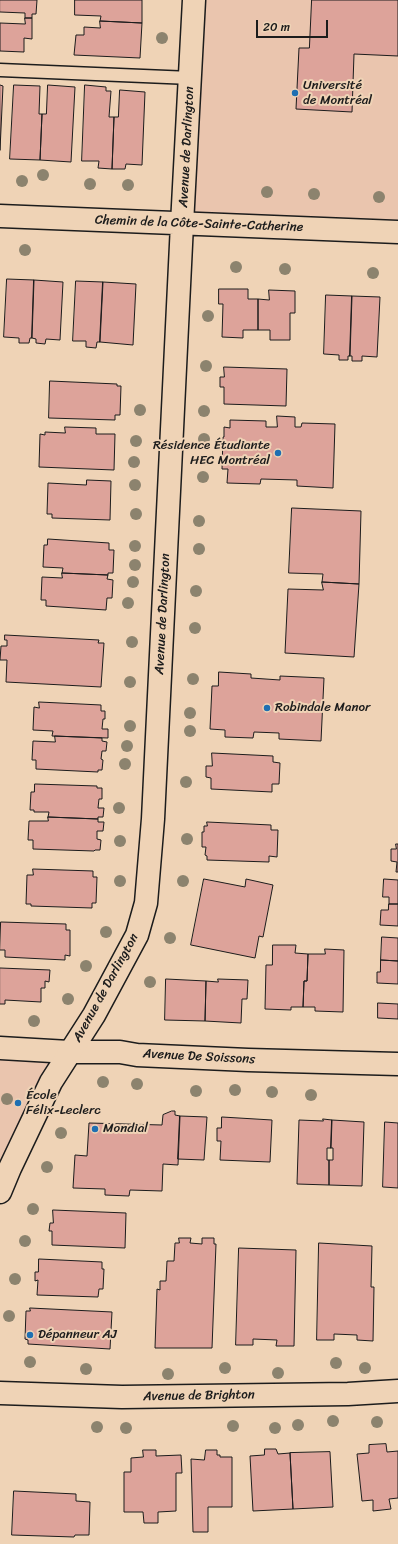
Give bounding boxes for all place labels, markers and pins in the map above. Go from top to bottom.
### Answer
place label: Université de Montréal [303,78,372,109]
marker: Université de Montréal [290,88,300,98]
place label: Résidence Étudiante HEC Montréal [153,438,270,469]
marker: Résidence Étudiante HEC Montréal [273,448,283,458]
place label: Robindale Manor [275,700,370,716]
marker: Robindale Manor [262,703,272,713]
place label: École Félix-Leclerc [26,1088,101,1119]
marker: École Félix-Leclerc [13,1098,23,1108]
place label: Mondial [103,1121,148,1137]
marker: Mondial [90,1124,100,1134]
place label: Dépanneur AJ [38,1327,117,1343]
marker: Dépanneur AJ [25,1330,35,1340]

